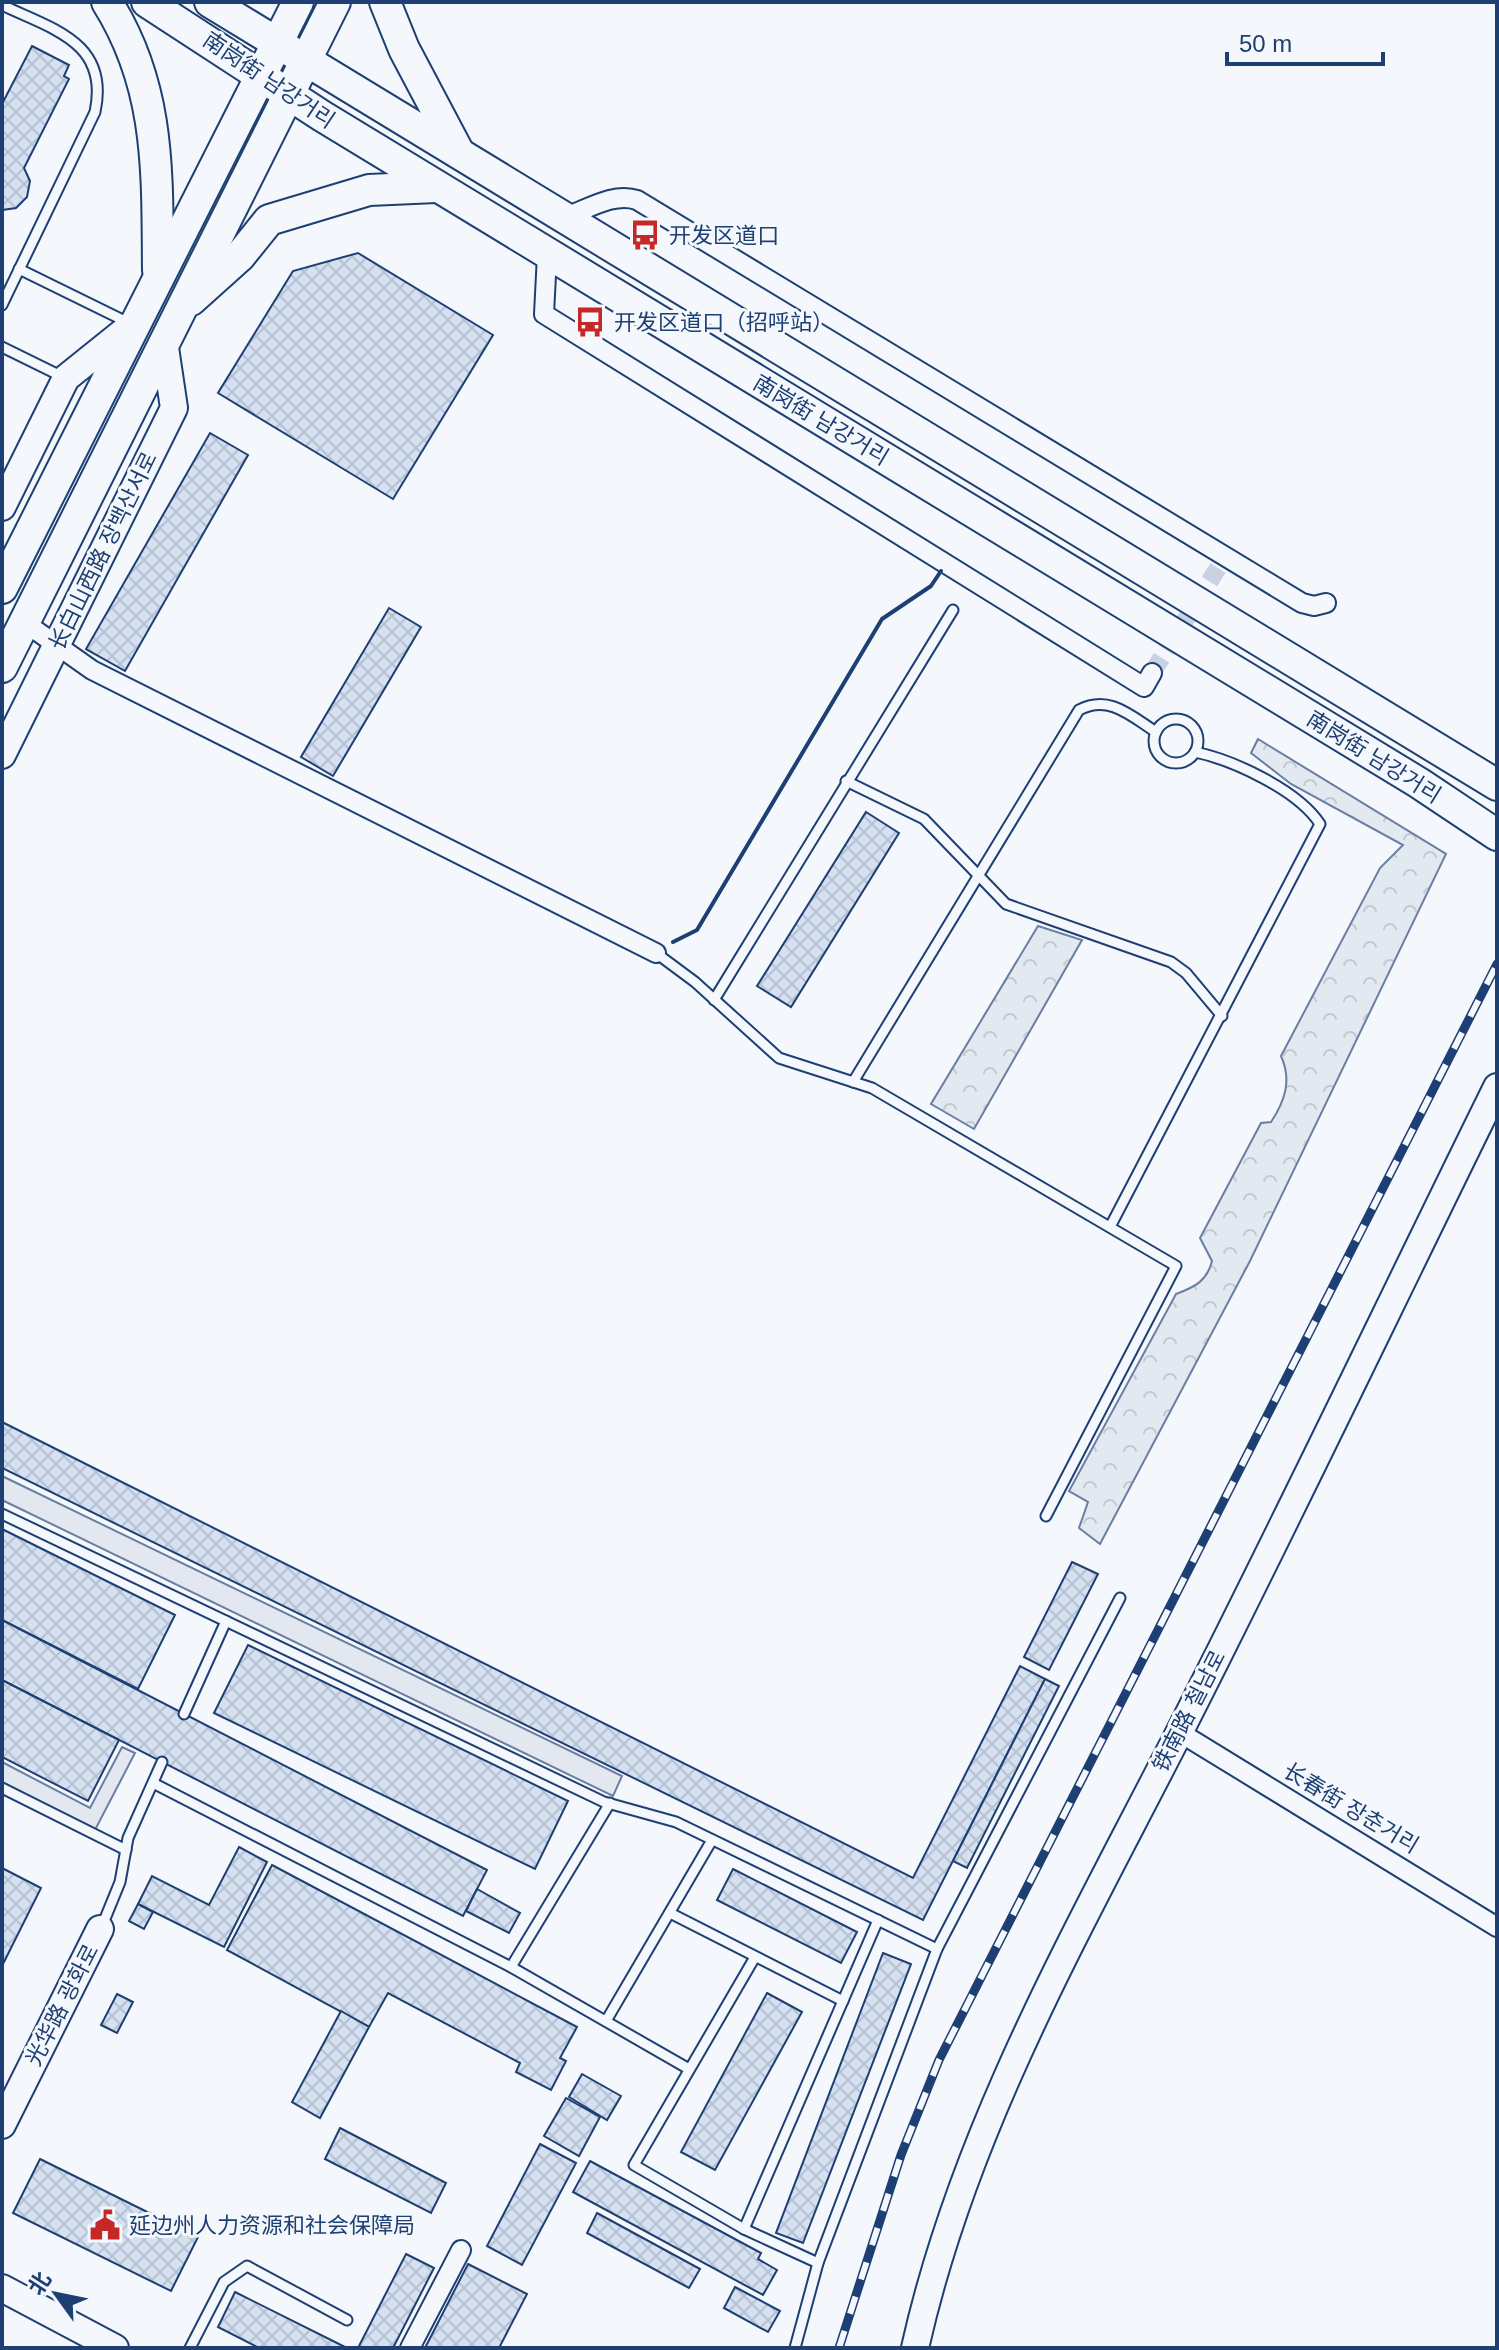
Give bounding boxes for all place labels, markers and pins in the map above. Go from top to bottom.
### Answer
bus stop icon: 开发区道口 [628,218,662,252]
place label: 开发区道口 [669,223,779,248]
bus stop icon: 开发区道口（招呼站） [573,305,607,339]
place label: 开发区道口（招呼站） [614,310,834,335]
public building icon: 延边州人力资源和社会保障局 [88,2208,122,2242]
place label: 延边州人力资源和社会保障局 [129,2213,415,2238]

